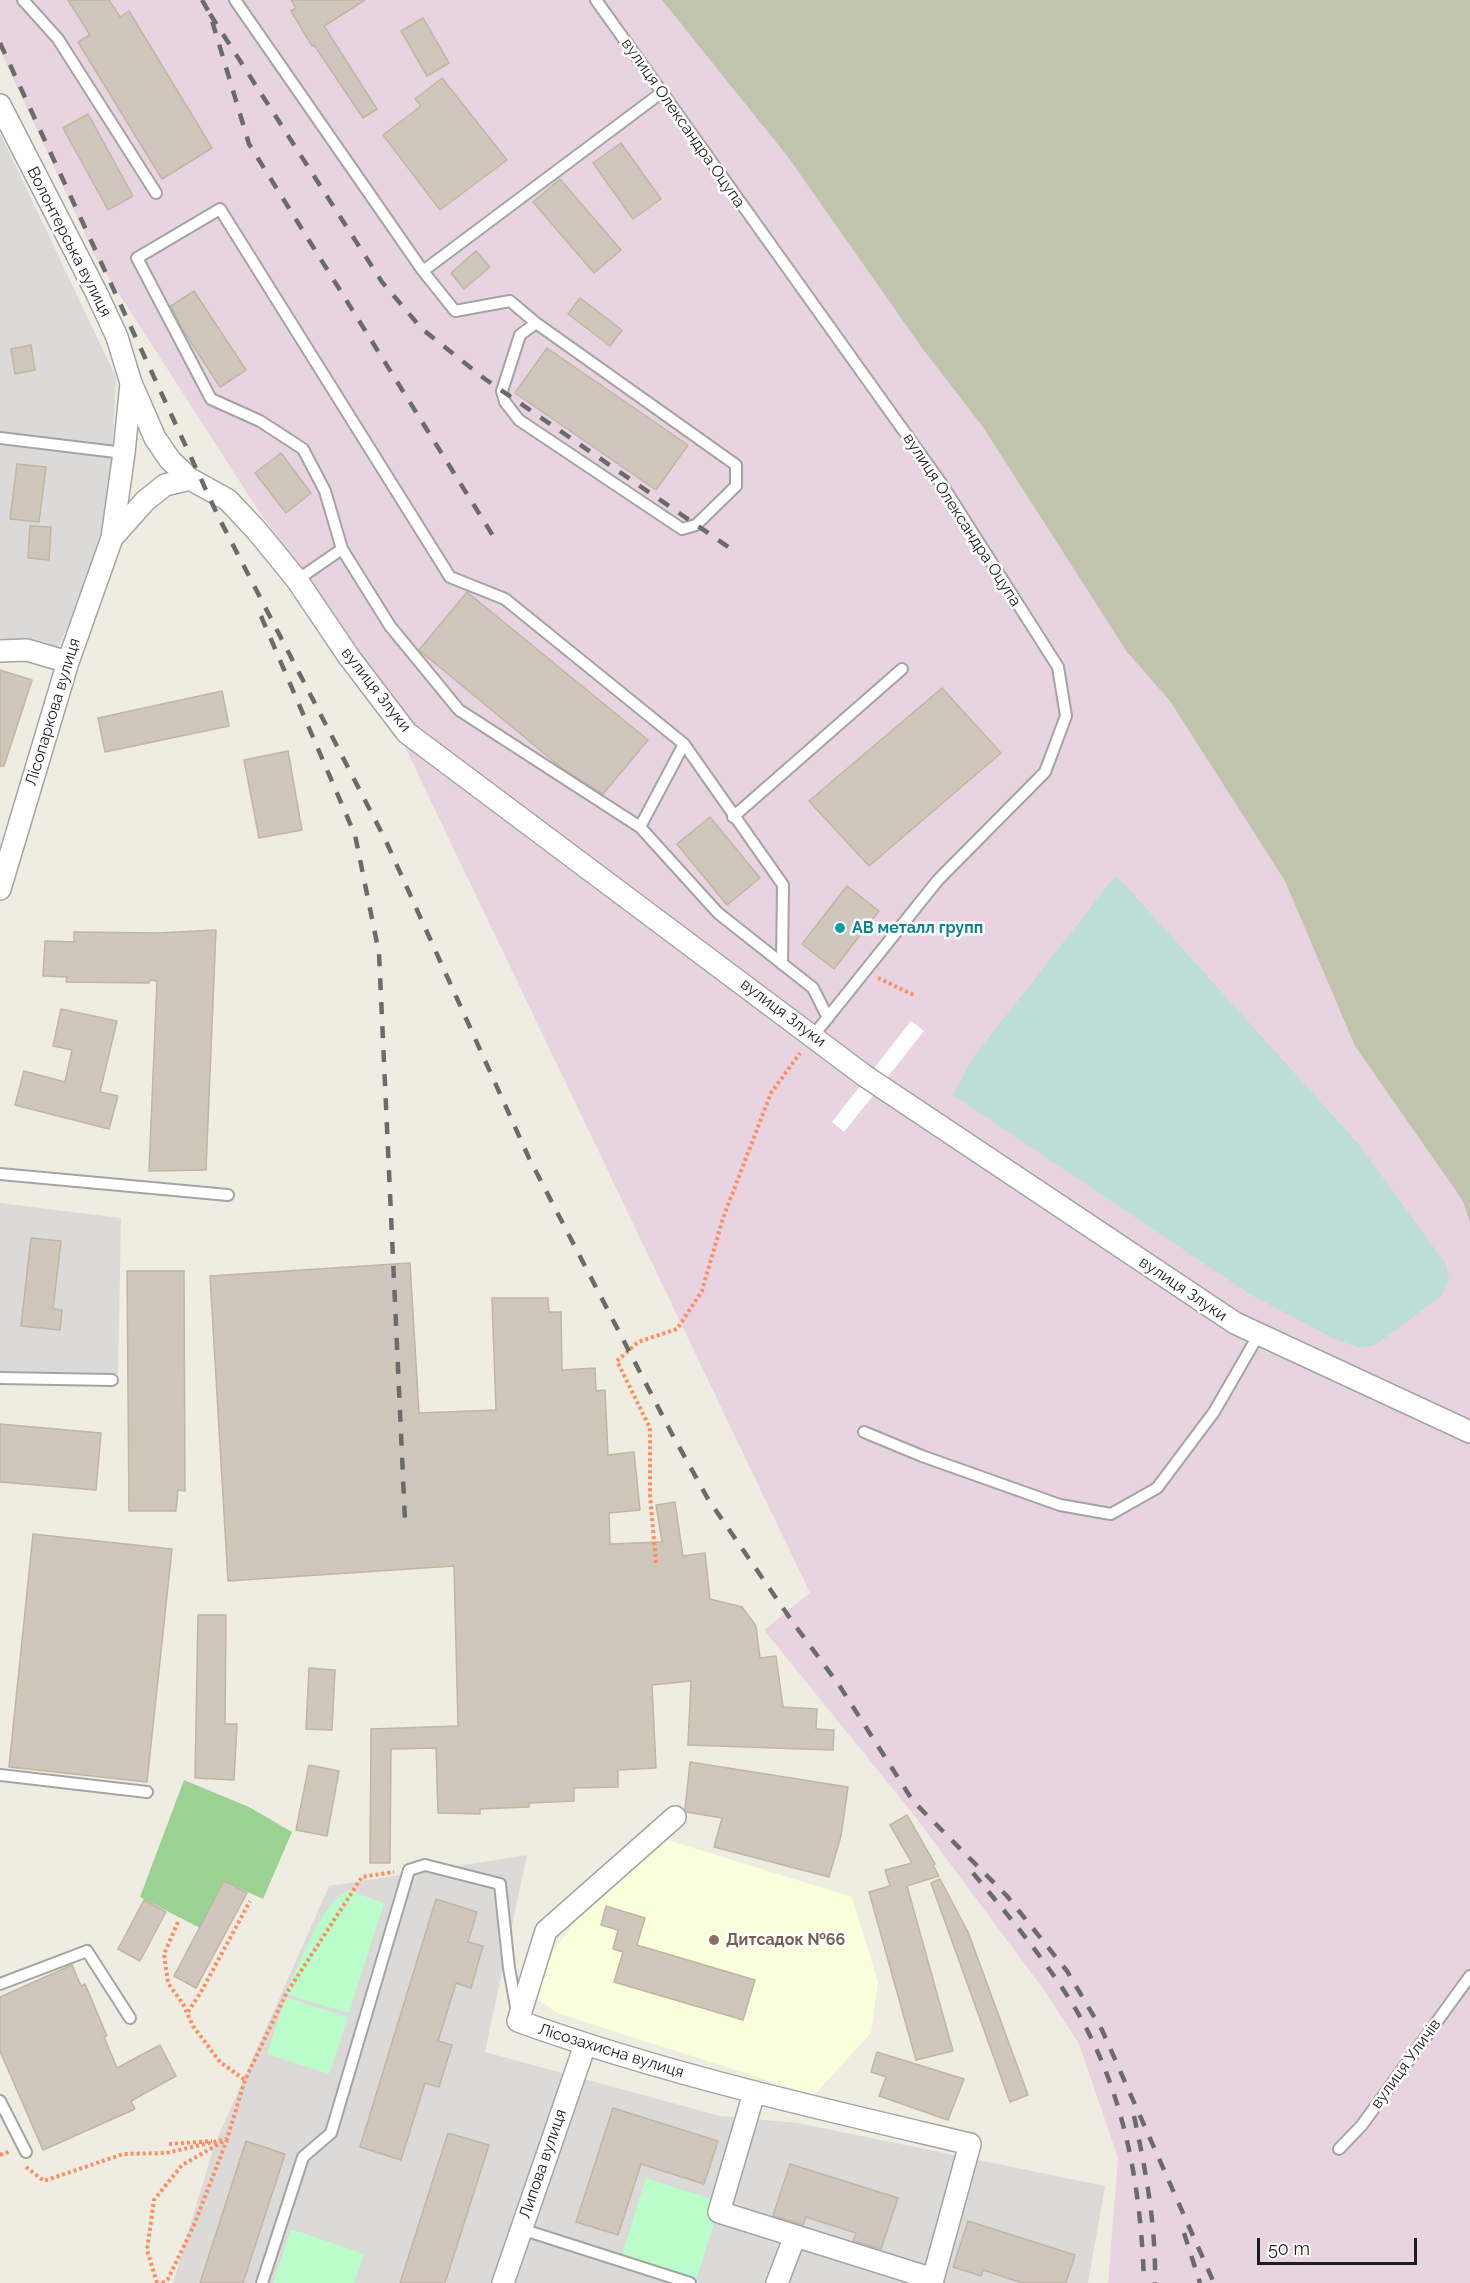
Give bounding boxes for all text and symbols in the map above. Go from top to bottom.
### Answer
street label: вулиця Олександра Оцупа [617,35,749,211]
street label: Волонтерська вулиця [23,164,115,320]
street label: вулиця Олександра Оцупа [899,430,1025,610]
street label: Лісопаркова вулиця [21,636,85,788]
street label: вулиця Злуки [337,644,415,736]
place label: АВ металл групп [852,918,983,938]
marker: АВ металл групп [833,921,847,935]
street label: вулиця Злуки [737,975,829,1051]
street label: вулиця Злуки [1135,1253,1231,1325]
place label: Дитсадок №66 [726,1930,845,1950]
marker: Дитсадок №66 [707,1933,721,1947]
street label: вулиця Уличів [1367,2015,1445,2113]
street label: Лісозахисна вулиця [536,2020,686,2082]
street label: Липова вулиця [515,2107,571,2221]
scale bar [1260,2226,1420,2264]
text: 50 m [1268,2238,1310,2259]

